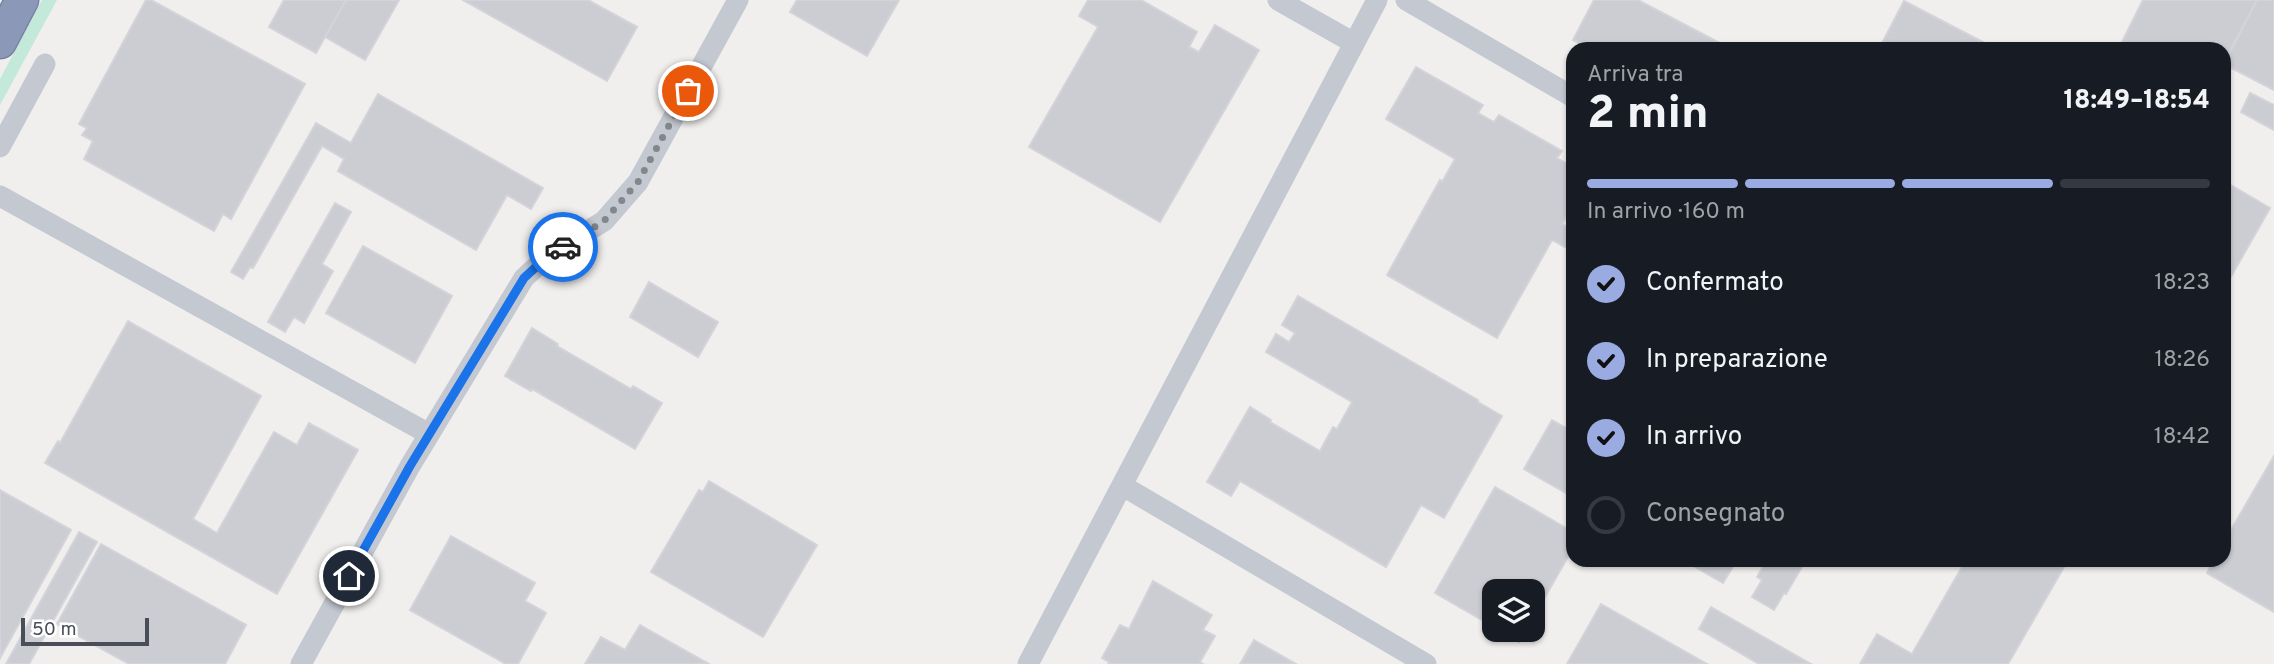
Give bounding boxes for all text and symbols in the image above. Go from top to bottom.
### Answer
pin [658,61,718,121]
text: Arriva tra [1587,61,1683,90]
icon: bag [669,72,707,110]
text: 18:49–18:54 [2063,85,2210,118]
text: 2 min [1587,86,1709,145]
text: In arrivo · 160 m [1587,198,1745,227]
courier [528,212,598,282]
icon: car [544,228,582,266]
icon: check [1587,265,1625,303]
text: Confermato [1646,267,1784,300]
text: 18:23 [2154,269,2210,298]
icon: check [1587,342,1625,380]
text: In preparazione [1646,344,1828,377]
text: 18:26 [2154,346,2210,375]
icon: check [1587,419,1625,457]
text: In arrivo [1646,421,1742,454]
text: 18:42 [2154,423,2210,452]
text: Consegnato [1646,498,1785,531]
pin [319,546,379,606]
icon: home [330,557,368,595]
map controls [1482,579,1545,642]
button: layers [1482,579,1545,642]
scale bar [21,615,149,647]
text: 50 m [32,618,77,642]

